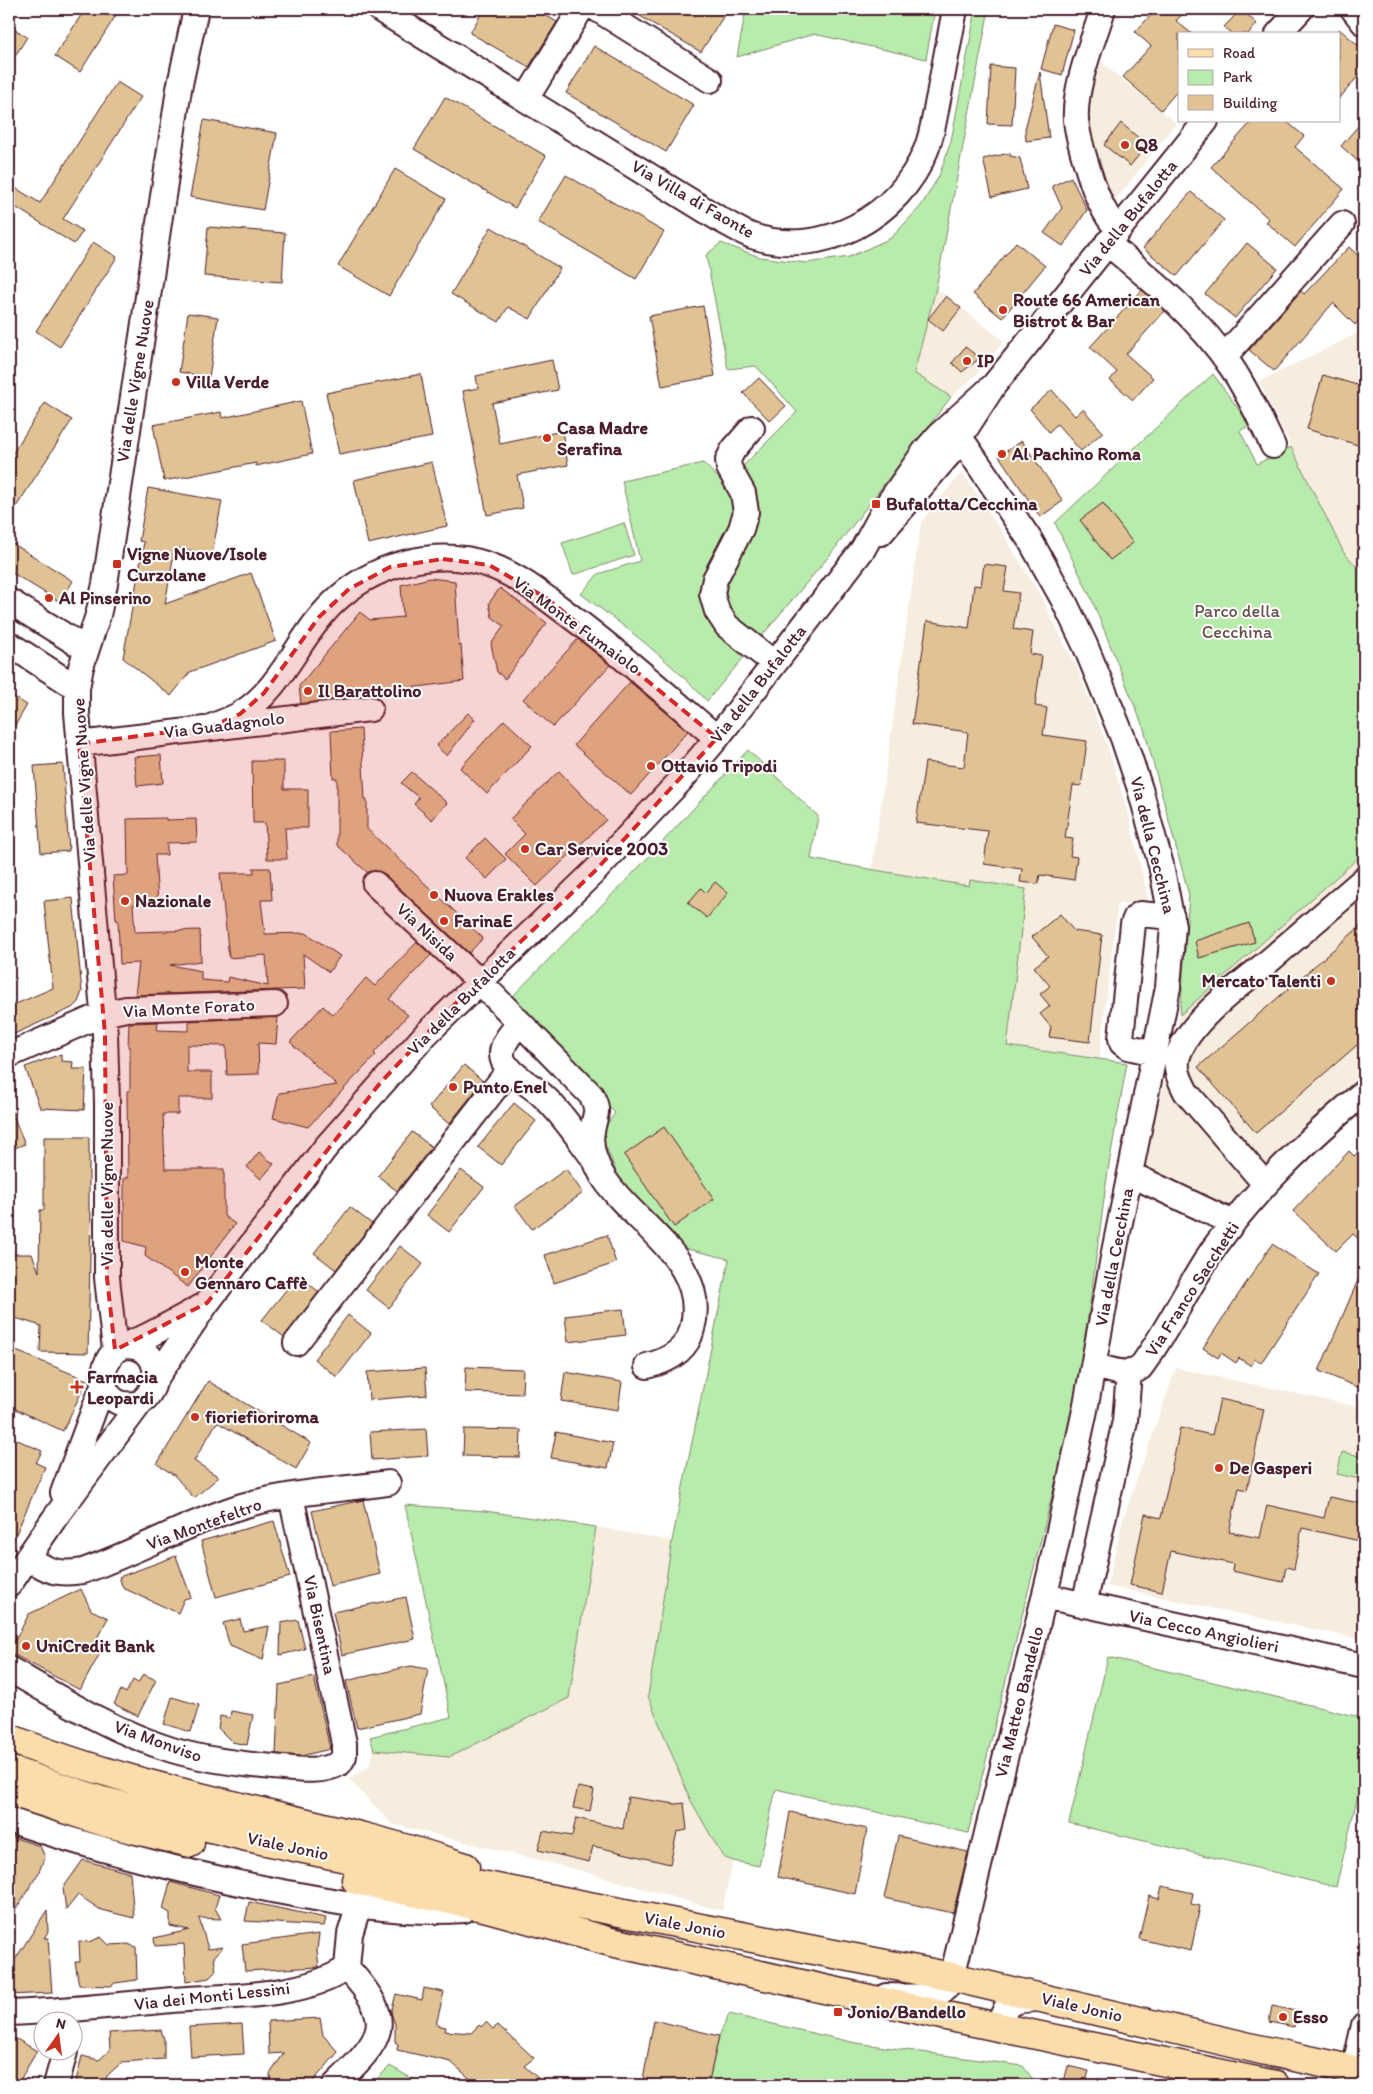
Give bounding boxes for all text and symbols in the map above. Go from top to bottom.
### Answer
legend [1178,32,1340,122]
text: Road [1223,44,1256,62]
text: Park [1223,68,1253,86]
text: Building [1223,94,1277,112]
place label: Q8 [1135,134,1158,156]
marker: Q8 [1119,139,1131,151]
street label: Via Villa di Faonte [627,155,759,243]
street label: Via della Bufalotta [1074,155,1182,281]
place label: Route 66 American Bistrot & Bar [1013,289,1161,332]
street label: Via delle Vigne Nuove [111,298,159,464]
marker: Route 66 American Bistrot & Bar [997,304,1009,316]
place label: IP [977,350,995,372]
marker: IP [961,355,973,367]
place label: Villa Verde [186,371,270,393]
marker: Villa Verde [170,376,182,388]
place label: Casa Madre Serafina [557,417,649,460]
marker: Casa Madre Serafina [541,432,553,444]
place label: Al Pachino Roma [1011,443,1141,465]
marker: Al Pachino Roma [996,448,1008,460]
place label: Bufalotta/Cecchina [886,493,1038,515]
marker: Bufalotta/Cecchina [870,498,882,510]
place label: Vigne Nuove/Isole Curzolane [127,543,268,586]
marker: Vigne Nuove/Isole Curzolane [111,558,123,570]
street label: Via Monte Fumaiolo [509,571,645,679]
place label: Al Pinserino [58,587,151,609]
marker: Al Pinserino [43,592,55,604]
park label: Parco della Cecchina [1194,600,1280,643]
street label: Via della Bufalotta [705,620,811,747]
place label: Il Barattolino [318,680,421,702]
marker: Il Barattolino [302,685,314,697]
street label: Via delle Vigne Nuove [67,697,101,863]
street label: Via Guadagnolo [162,707,286,743]
place label: Ottavio Tripodi [661,755,777,777]
marker: Ottavio Tripodi [645,760,657,772]
street label: Via della Cecchina [1125,774,1181,917]
place label: Car Service 2003 [535,838,668,860]
marker: Car Service 2003 [519,843,531,855]
place label: Nuova Erakles [444,884,554,906]
marker: Nuova Erakles [428,889,440,901]
place label: Nazionale [135,890,212,912]
marker: Nazionale [119,895,131,907]
street label: Via Nisida [392,898,462,966]
place label: FarinaE [454,910,513,932]
marker: FarinaE [438,915,450,927]
street label: Via della Bufalotta [402,942,520,1060]
place label: Mercato Talenti [1202,970,1321,992]
marker: Mercato Talenti [1325,975,1337,987]
street label: Via Monte Forato [122,994,256,1022]
place label: Punto Enel [463,1076,548,1098]
marker: Punto Enel [447,1081,459,1093]
street label: Via delle Vigne Nuove [96,1102,118,1266]
street label: Via della Cecchina [1090,1185,1138,1328]
street label: Via Franco Sacchetti [1140,1217,1244,1361]
place label: Monte Gennaro Caffè [195,1251,308,1294]
marker: Monte Gennaro Caffè [179,1266,191,1278]
place label: Farmacia Leopardi [87,1366,159,1409]
marker: Farmacia Leopardi [71,1381,83,1393]
place label: fioriefioriroma [205,1406,320,1428]
marker: fioriefioriroma [189,1411,201,1423]
place label: De Gasperi [1229,1457,1312,1479]
marker: De Gasperi [1213,1462,1225,1474]
street label: Via Montefeltro [143,1493,265,1555]
street label: Via Bisentina [299,1573,341,1677]
street label: Via Cecco Angiolieri [1127,1604,1281,1658]
street label: Via Matteo Bandello [990,1624,1048,1780]
place label: UniCredit Bank [36,1635,155,1657]
marker: UniCredit Bank [20,1640,32,1652]
street label: Via Monviso [111,1715,205,1767]
street label: Viale Jonio [245,1827,331,1865]
street label: Viale Jonio [642,1906,728,1944]
street label: Via dei Monti Lessini [133,1977,291,2015]
street label: Viale Jonio [1039,1987,1125,2027]
place label: Jonio/Bandello [847,2001,966,2023]
marker: Jonio/Bandello [832,2006,844,2018]
place label: Esso [1293,2006,1328,2028]
marker: Esso [1277,2011,1289,2023]
north arrow [32,2012,82,2062]
text: N [54,2014,68,2033]

